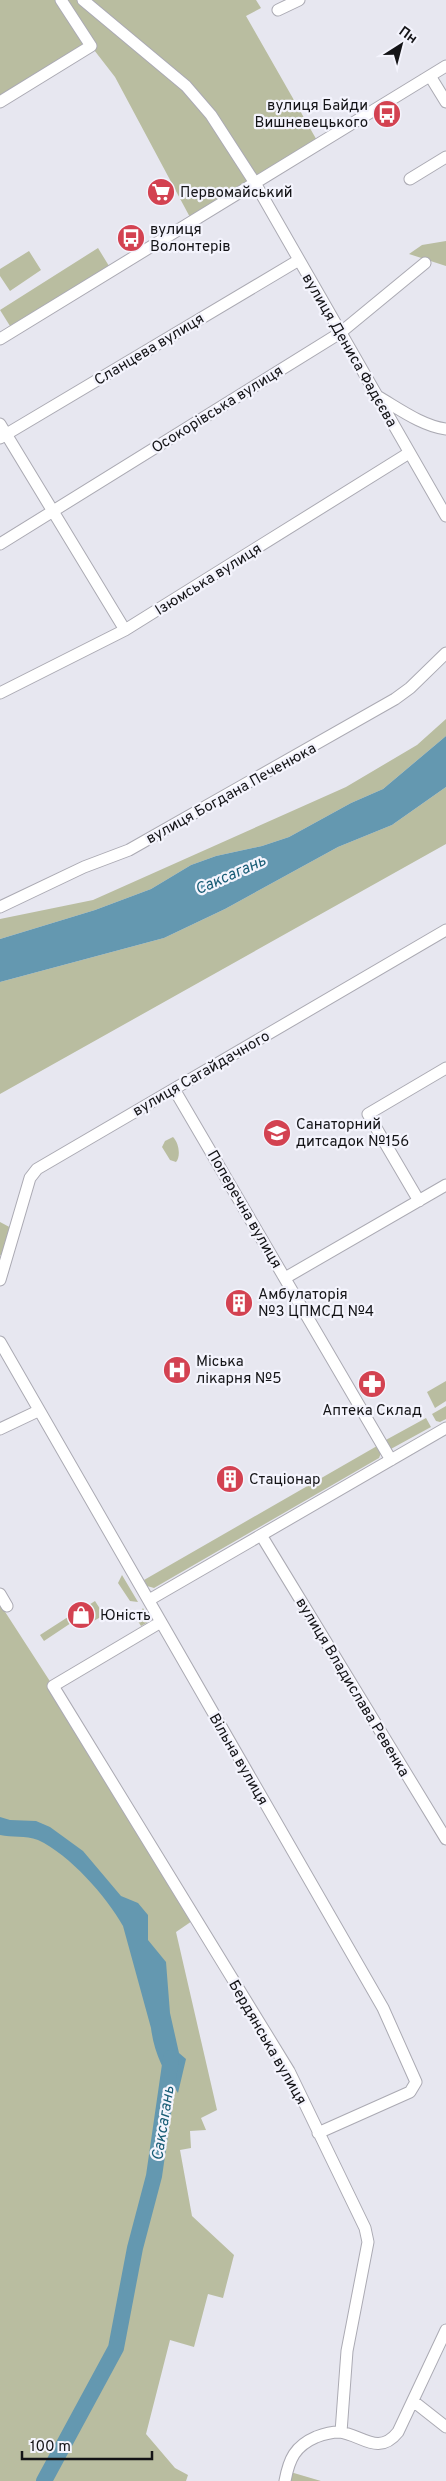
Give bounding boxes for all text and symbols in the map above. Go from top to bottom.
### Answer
north arrow [376,20,426,70]
text: Пн [395,23,420,48]
place label: вулиця Байди Вишневецького [255,97,368,133]
bus stop icon: вулиця Байди Вишневецького [372,99,402,129]
supermarket icon: Первомайський [146,177,176,207]
place label: Первомайський [180,184,293,203]
place label: вулиця Волонтерів [150,221,231,257]
bus stop icon: вулиця Волонтерів [116,223,146,253]
street label: вулиця Дениса Фадєєва [297,271,401,431]
street label: Сланцева вулиця [91,310,208,391]
street label: Осокорівська вулиця [149,362,287,458]
street label: Ізюмська вулиця [152,540,266,621]
street label: вулиця Богдана Печенюка [143,740,320,849]
water label: Саксагань [192,851,269,900]
street label: вулиця Сагайдачного [130,1027,274,1121]
place label: Санаторний дитсадок №156 [296,1116,409,1152]
school or university icon: Санаторний дитсадок №156 [262,1118,292,1148]
street label: Поперечна вулиця [202,1147,285,1272]
place label: Амбулаторія №3 ЦПМСД №4 [258,1286,374,1322]
building icon: Амбулаторія №3 ЦПМСД №4 [224,1288,254,1318]
place label: Міська лікарня №5 [196,1353,282,1389]
hospital icon: Міська лікарня №5 [162,1355,192,1385]
pharmacy icon: Аптека Склад [357,1369,387,1399]
place label: Аптека Склад [322,1402,422,1421]
building icon: Стаціонар [215,1464,245,1494]
place label: Стаціонар [249,1471,320,1490]
street label: вулиця Владислава Ревенка [291,1595,413,1781]
shop icon: Юність [66,1600,96,1630]
place label: Юність [100,1607,151,1626]
street label: Вільна вулиця [204,1710,272,1809]
street label: Бердянська вулиця [223,1977,310,2108]
water label: Саксагань [148,2084,180,2162]
scale bar [22,2428,152,2460]
text: 100 m [30,2438,71,2457]

